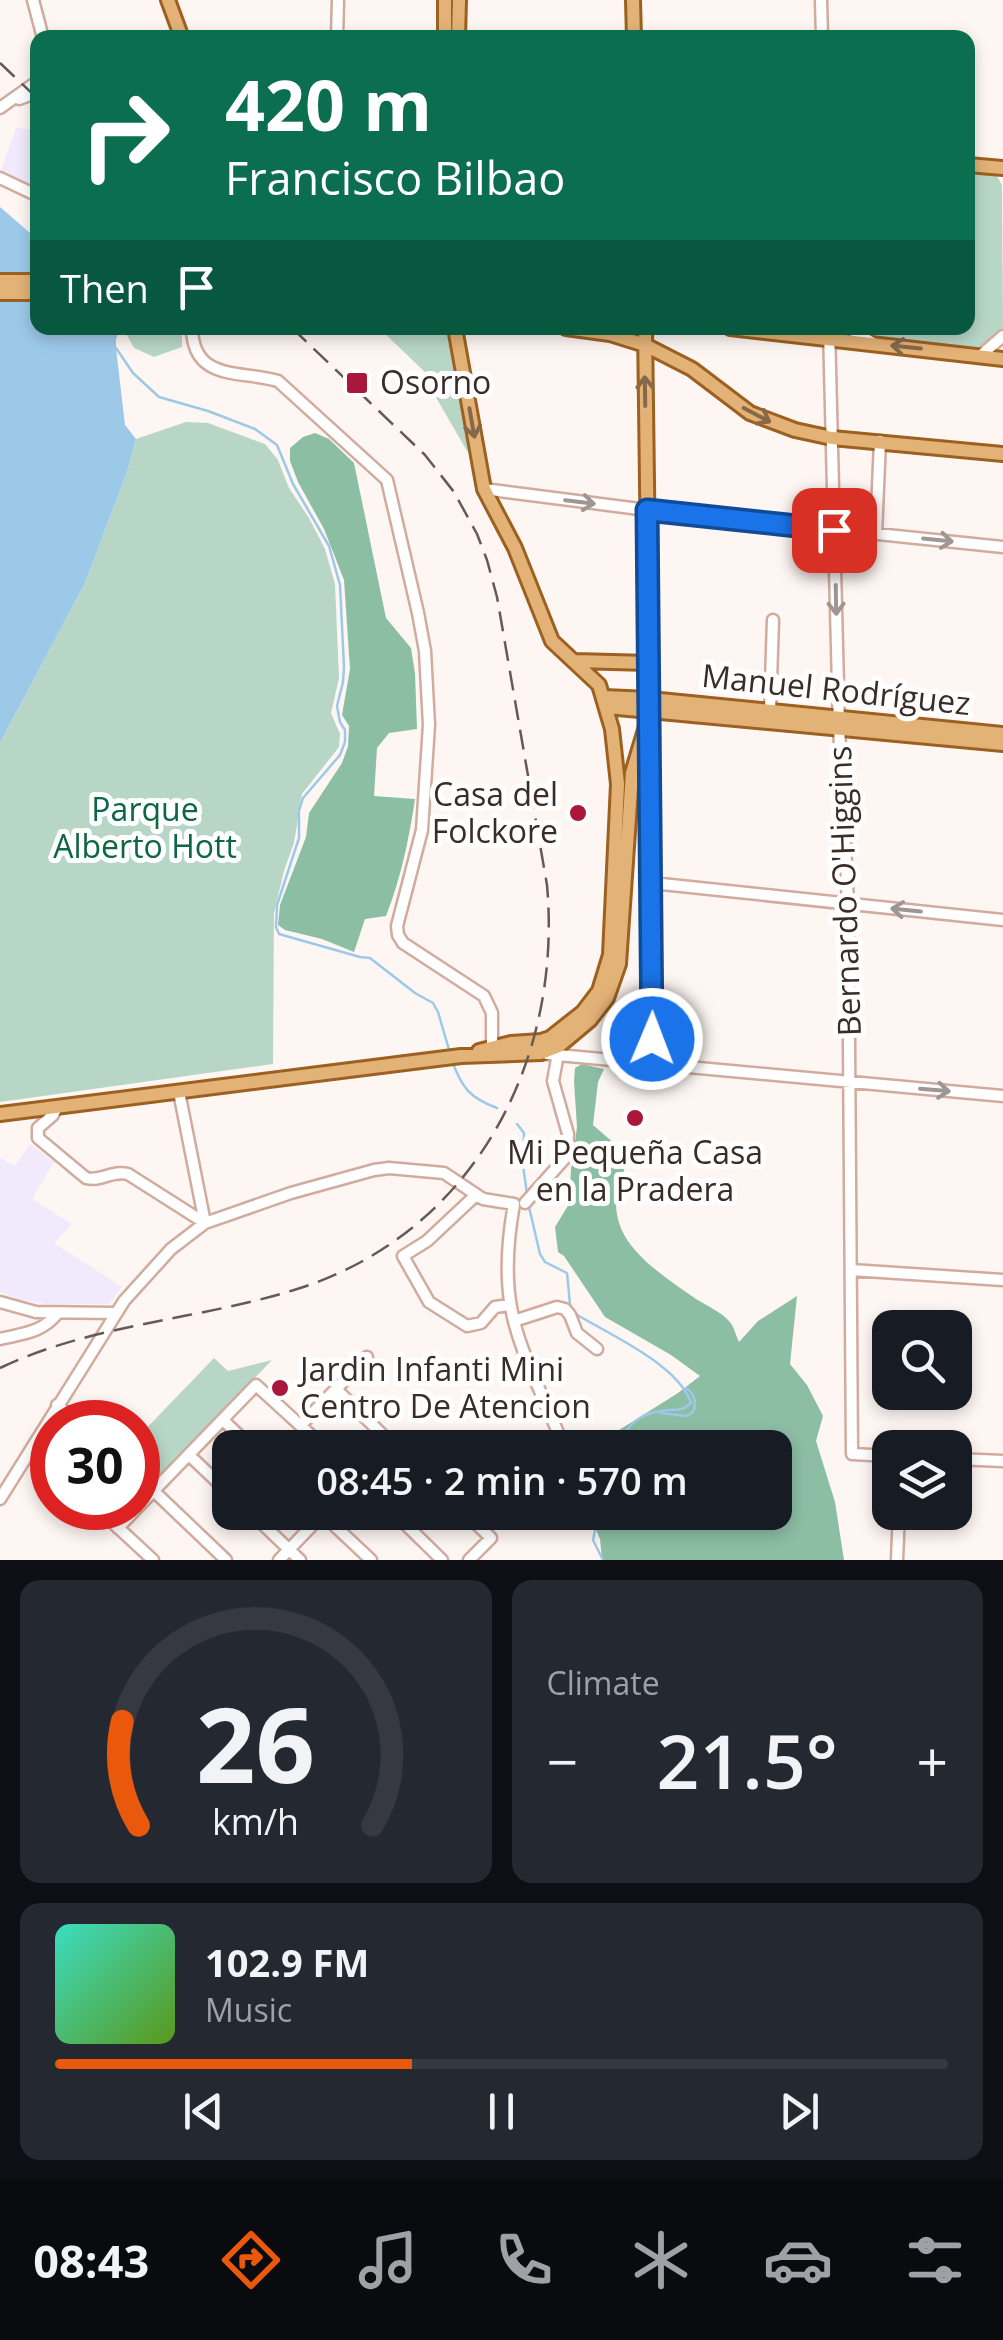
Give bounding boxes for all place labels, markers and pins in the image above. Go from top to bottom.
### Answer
place label: Osorno [380,360,491,403]
marker: Osorno [344,370,370,396]
pin [792,488,877,573]
place label: Casa del Folckore [432,772,558,852]
marker: Casa del Folckore [567,802,589,824]
marker: Mi Pequeña Casa en la Pradera [624,1107,646,1129]
place label: Mi Pequeña Casa en la Pradera [507,1130,763,1210]
place label: Jardin Infanti Mini Centro De Atencion [297,1347,591,1427]
marker: Jardin Infanti Mini Centro De Atencion [269,1377,291,1399]

